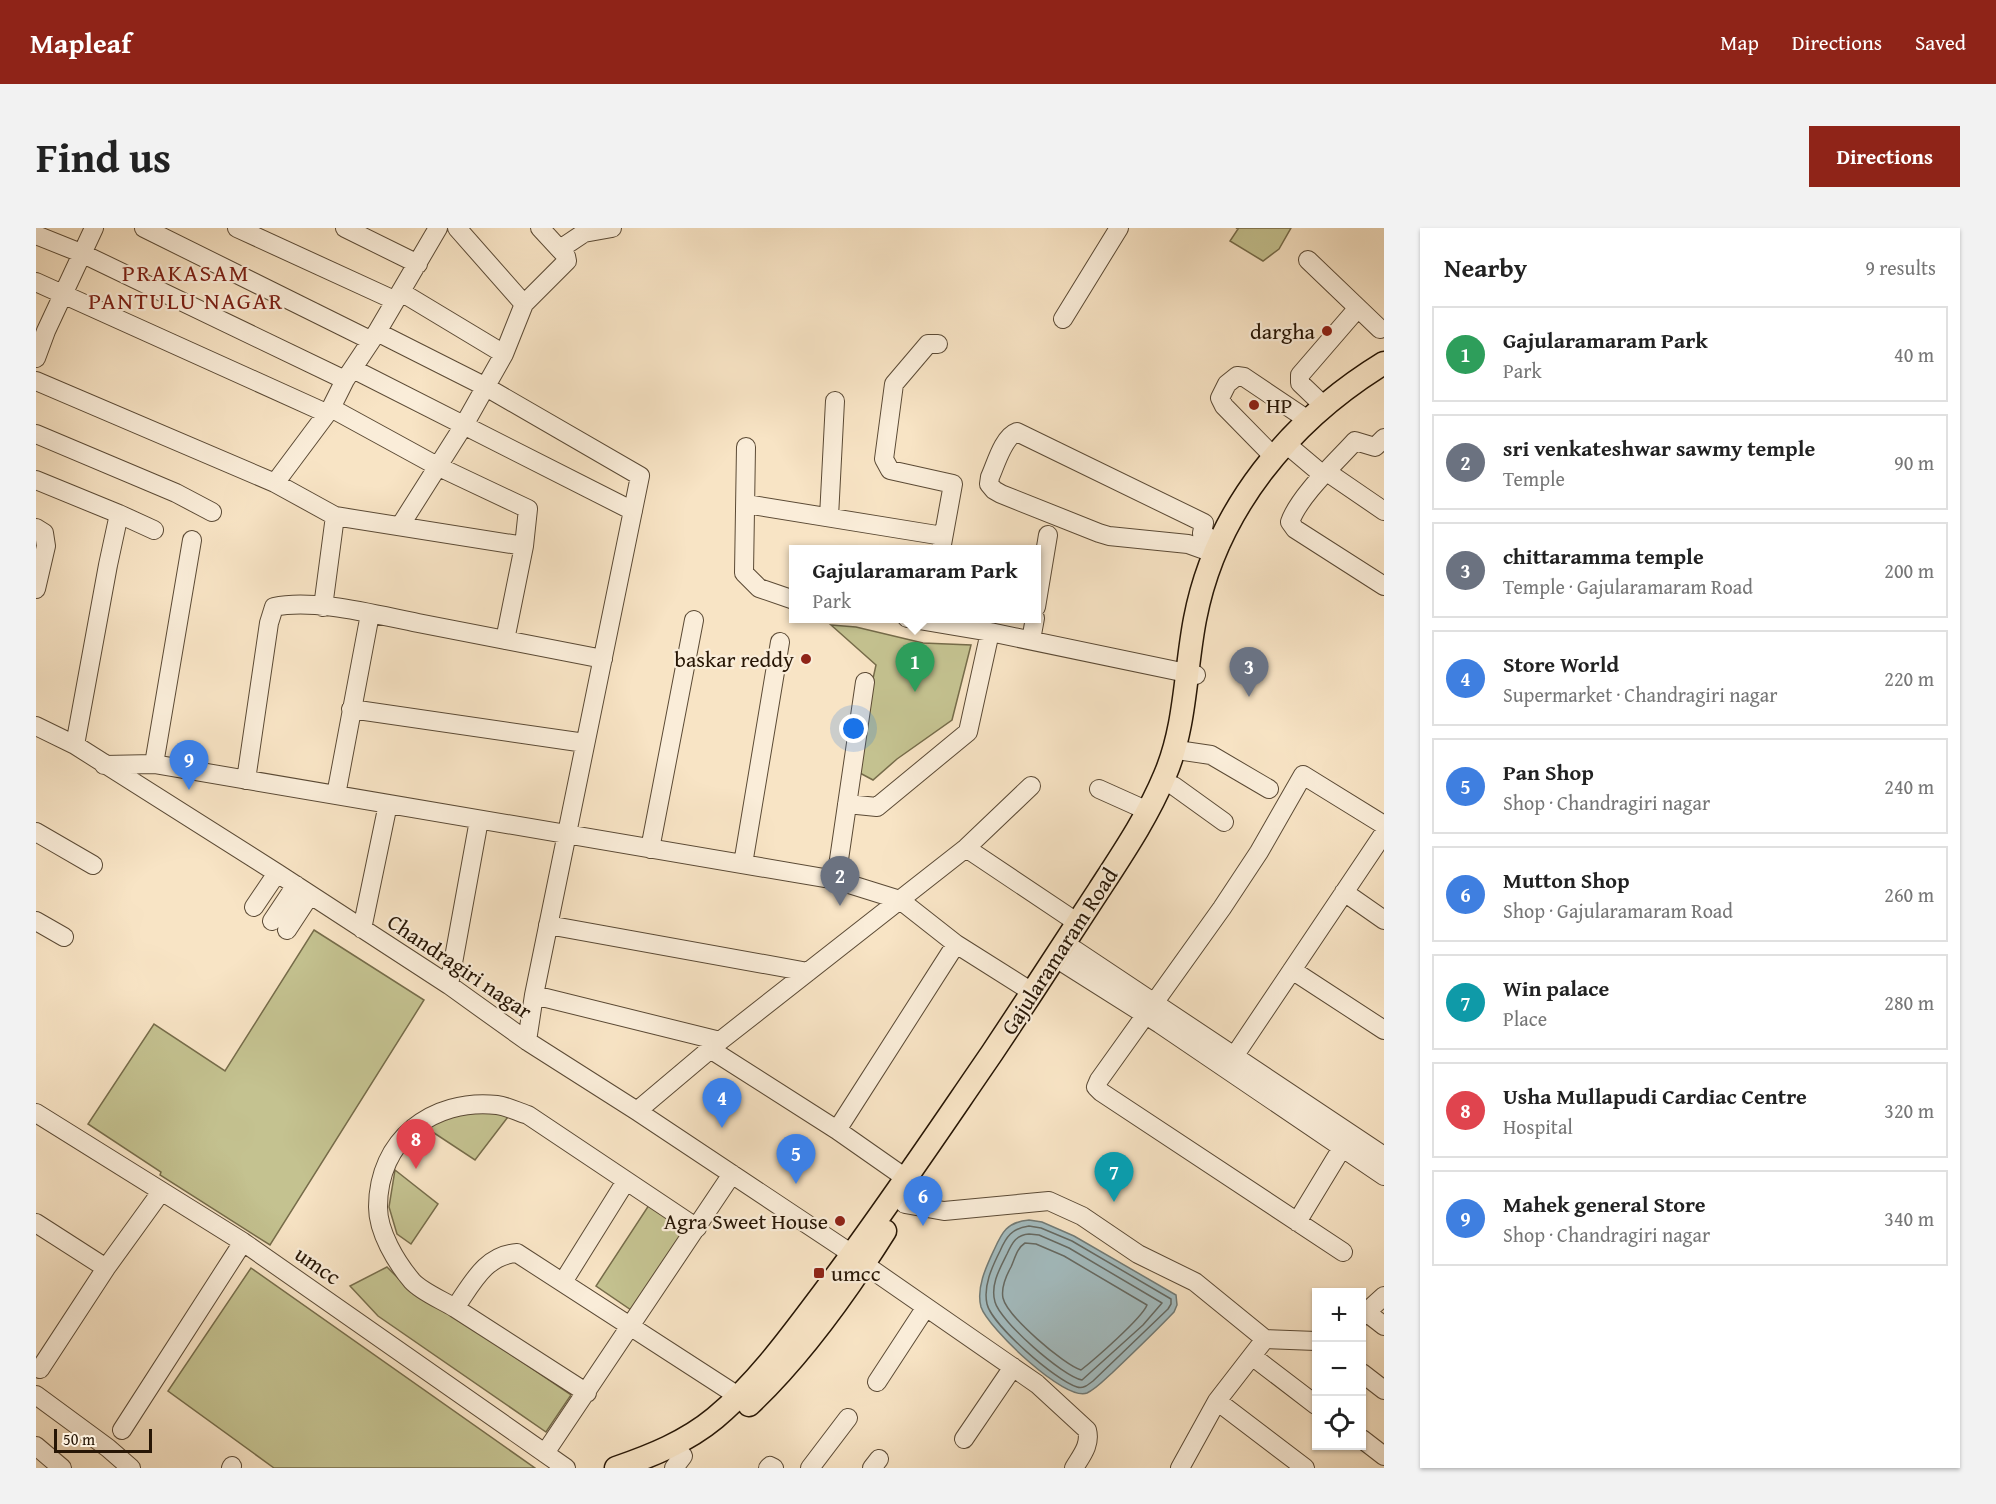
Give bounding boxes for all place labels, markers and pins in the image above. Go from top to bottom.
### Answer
place label: dargha [1250,315,1316,347]
marker: dargha [1320,324,1334,338]
place label: HP [1266,389,1292,421]
marker: HP [1247,398,1261,412]
pin: 1 [896,642,934,692]
place label: baskar reddy [675,643,794,675]
pin: 3 [1230,648,1268,697]
marker: baskar reddy [799,652,813,666]
pin: 9 [170,740,208,790]
pin: 2 [820,856,860,906]
pin: 4 [702,1078,742,1128]
pin: 8 [396,1120,436,1169]
pin: 5 [776,1134,816,1184]
pin: 7 [1094,1152,1134,1202]
pin: 6 [904,1176,942,1226]
place label: Agra Sweet House [664,1205,828,1237]
marker: Agra Sweet House [833,1214,847,1228]
place label: umcc [831,1257,881,1289]
marker: umcc [812,1266,826,1280]

